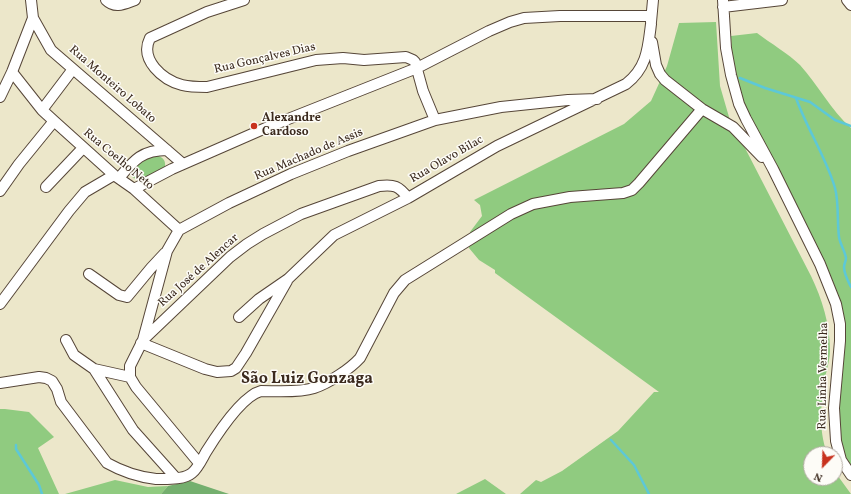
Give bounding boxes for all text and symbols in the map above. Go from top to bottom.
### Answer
street label: Rua Gonçalves Dias [213,40,317,78]
street label: Rua Monteiro Lobato [65,43,159,127]
place label: Alexandre Cardoso [262,112,321,140]
marker: Alexandre Cardoso [249,121,259,131]
street label: Rua Coelho Neto [80,126,156,194]
street label: Rua Machado de Assis [253,126,365,184]
street label: Rua Olavo Bilac [408,133,486,187]
street label: Rua José de Alencar [156,231,242,311]
street label: Rua Linha Vermelha [816,322,832,430]
district label: São Luiz Gonzaga [241,370,373,390]
north arrow [803,446,843,486]
text: N [812,468,825,485]

